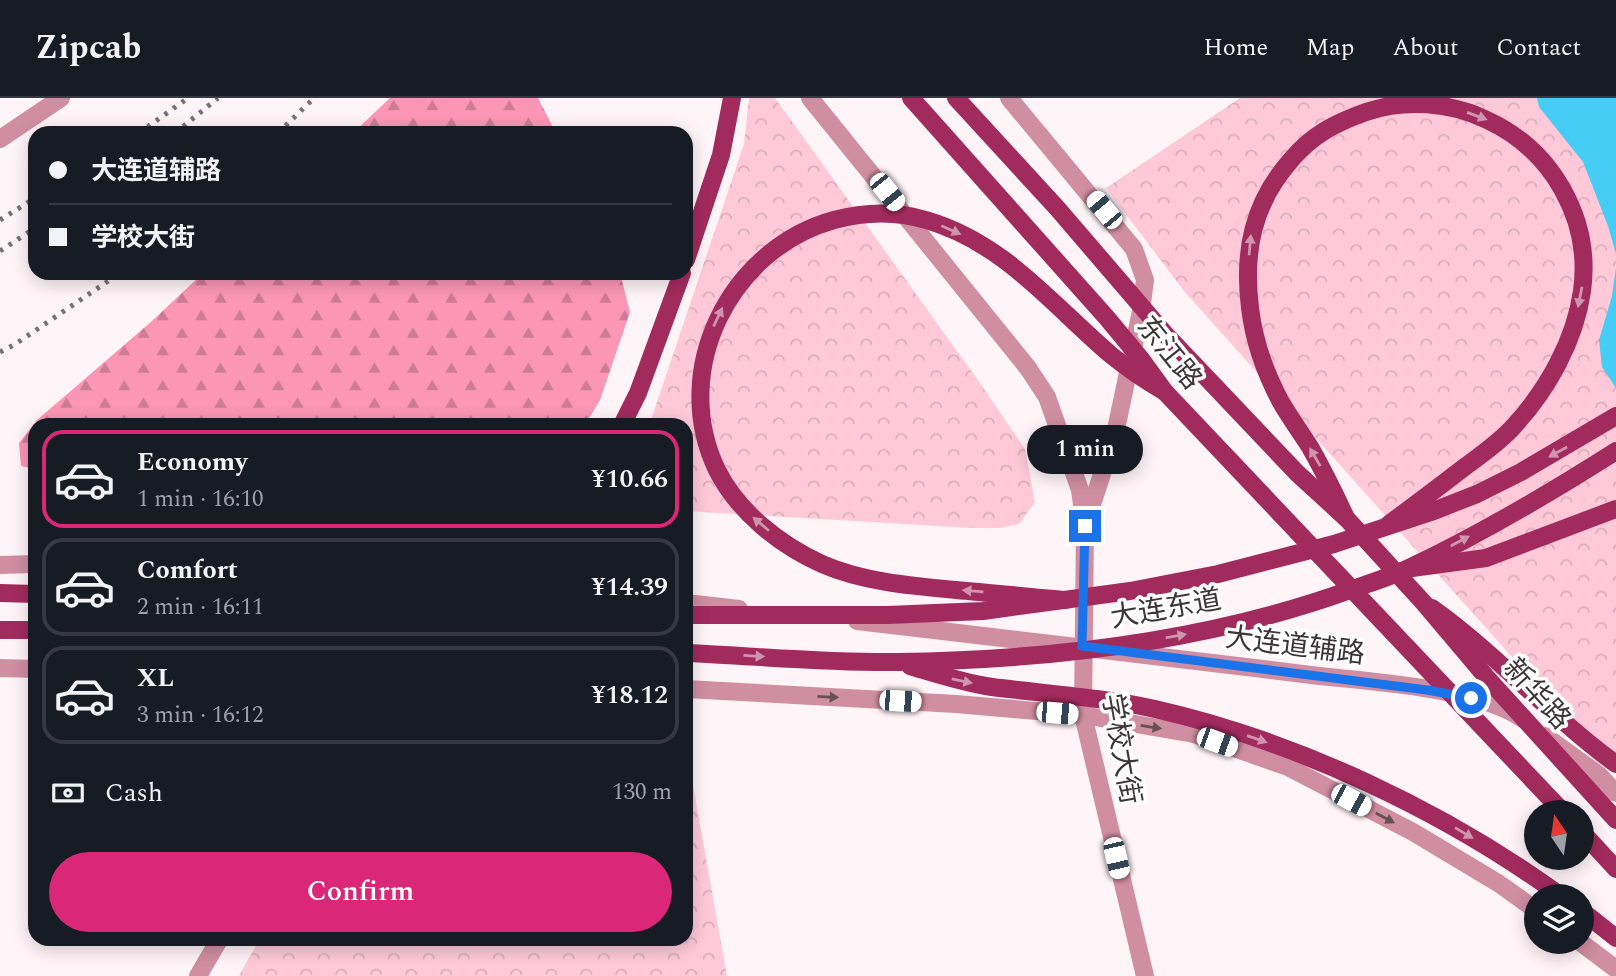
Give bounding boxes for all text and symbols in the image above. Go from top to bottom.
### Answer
text: Zipcab [35,23,141,73]
text: Home [1203,30,1268,66]
text: Map [1306,30,1354,66]
text: About [1392,30,1458,66]
text: Contact [1496,30,1581,66]
one-way arrow [1466,111,1487,122]
text: 大连道辅路 [91,151,221,191]
car [866,169,909,215]
car [1083,187,1126,233]
text: 学校大街 [91,218,195,258]
one-way arrow [941,224,961,236]
one-way arrow [1245,234,1256,256]
one-way arrow [1574,286,1585,308]
one-way arrow [712,307,724,327]
street label: 东江路 [1126,307,1212,399]
callout: 1 min [1027,424,1143,474]
text: 1 min [1055,432,1115,467]
text: Economy [137,442,247,482]
one-way arrow [1548,446,1567,458]
one-way arrow [1309,447,1321,467]
icon: car [53,448,116,511]
text: ¥10.66 [592,459,668,499]
text: 1 min · 16:10 [137,482,264,517]
route end [1069,510,1101,542]
one-way arrow [752,516,770,532]
one-way arrow [1450,535,1470,547]
text: Comfort [137,550,238,590]
icon: car [53,556,116,619]
text: ¥14.39 [592,567,668,607]
street label: 大连东道 [1107,578,1225,640]
one-way arrow [962,586,984,597]
text: 2 min · 16:11 [137,590,264,625]
street label: 大连道辅路 [1223,616,1367,676]
one-way arrow [1165,630,1187,641]
street label: 新华路 [1493,648,1581,740]
one-way arrow [743,651,765,662]
text: XL [137,658,174,698]
icon: car [53,664,116,727]
text: ¥18.12 [592,675,668,715]
one-way arrow [951,675,973,686]
route start [1455,682,1487,714]
car [879,689,922,713]
street label: 学校大街 [1090,690,1152,808]
one-way arrow [817,691,839,702]
text: 3 min · 16:12 [137,698,264,733]
car [1036,701,1079,725]
one-way arrow [1140,722,1162,733]
car [1194,725,1241,759]
one-way arrow [1246,734,1267,745]
text: Cash [105,773,163,813]
icon: cash [49,774,87,812]
text: 130 m [612,775,672,810]
car [1328,781,1375,819]
north arrow [1524,800,1594,870]
map controls [1524,800,1594,954]
one-way arrow [1375,812,1395,823]
one-way arrow [1454,826,1473,839]
car [1102,835,1131,881]
button: Confirm [49,852,672,932]
button: layers [1524,884,1594,954]

